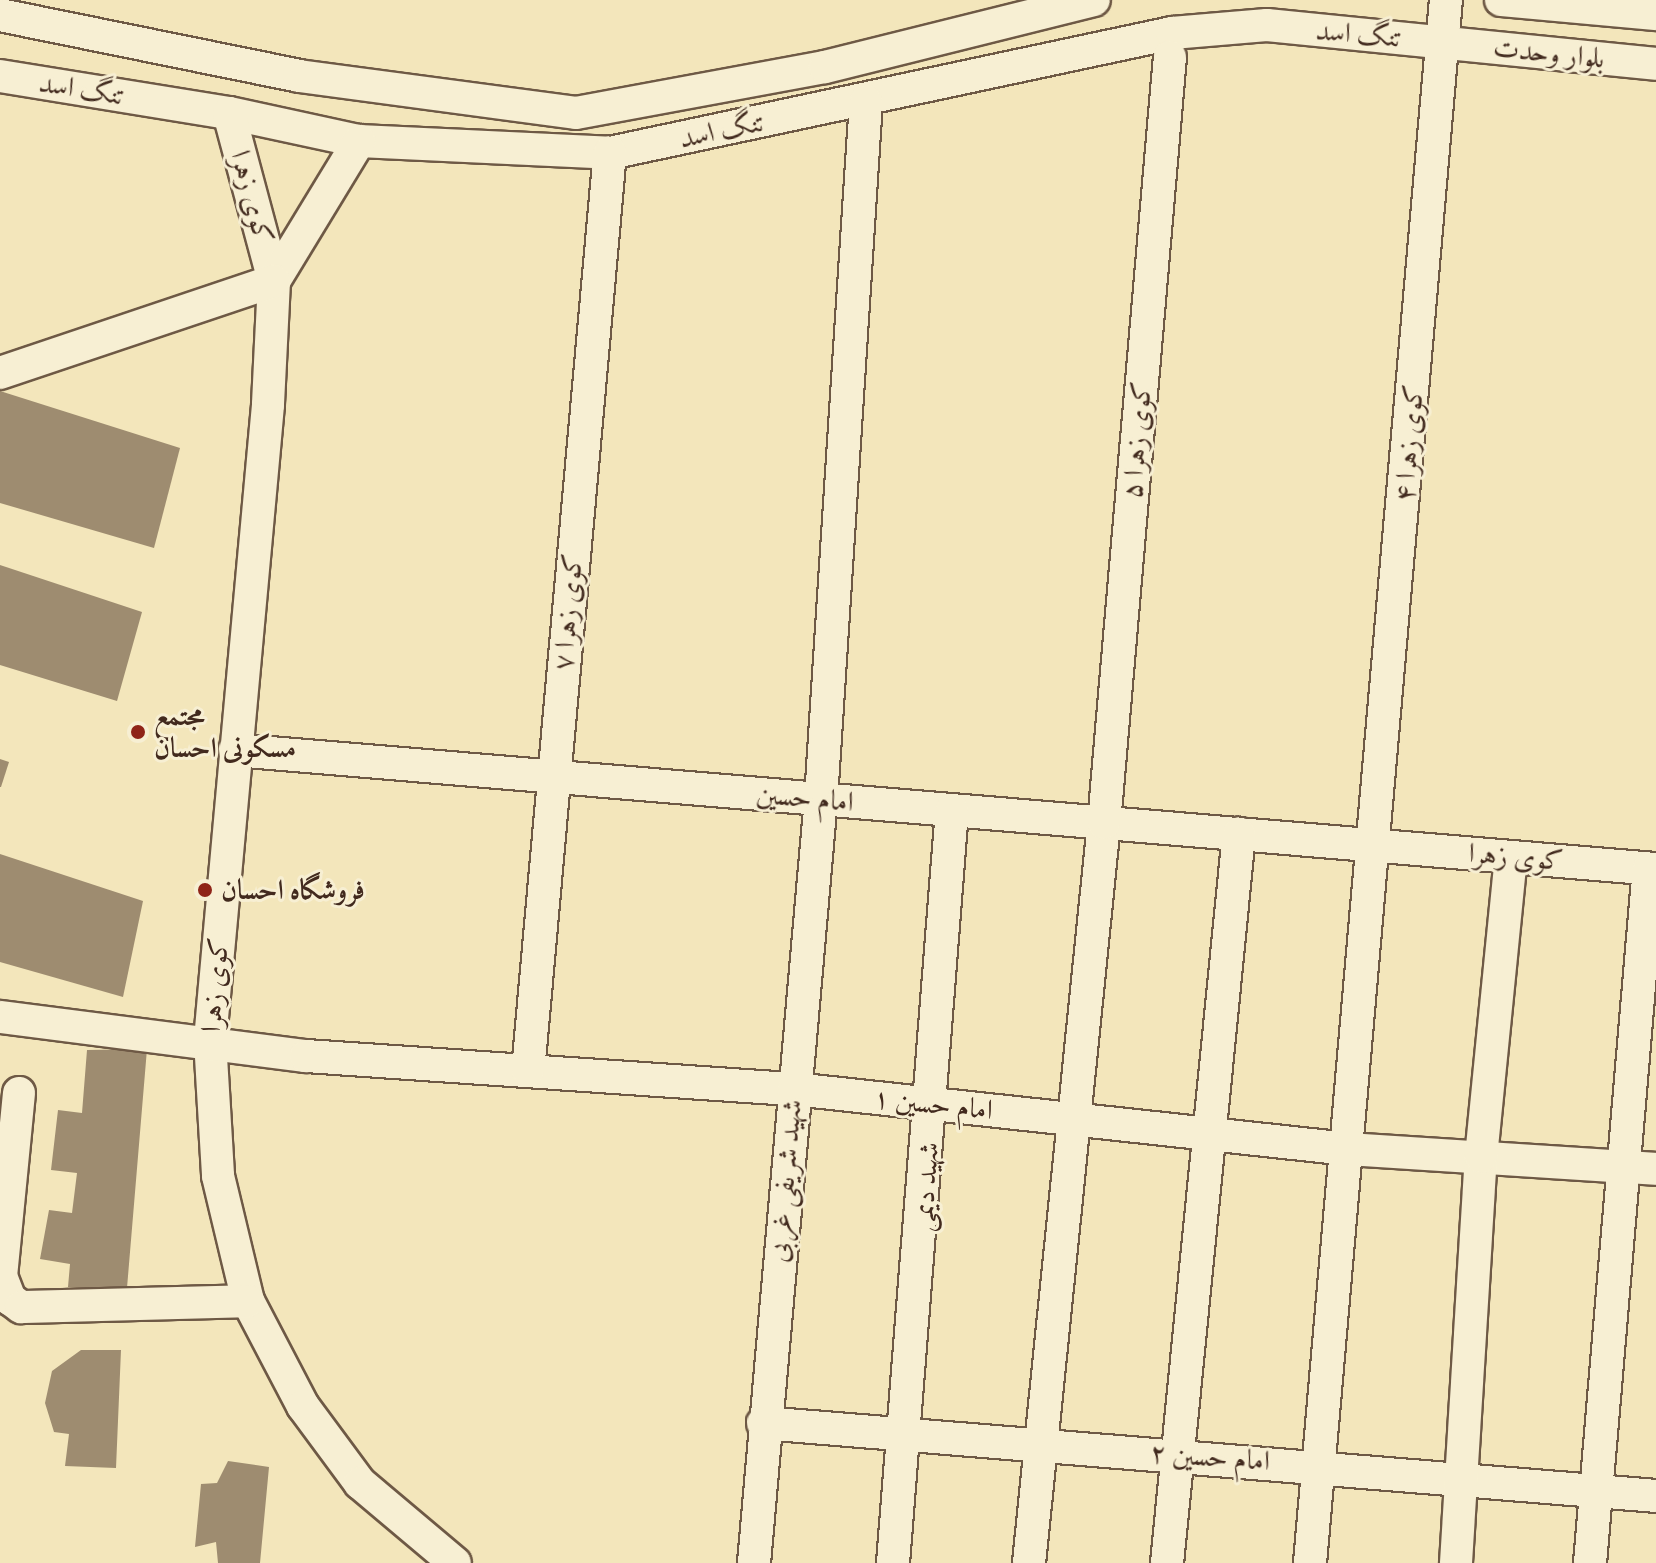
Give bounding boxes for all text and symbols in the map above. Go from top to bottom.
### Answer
street label: تنگ اسد [1314,13,1404,55]
street label: بلوار وحدت [1492,30,1606,76]
street label: تنگ اسد [37,66,127,112]
street label: تنگ اسد [676,105,768,155]
street label: کوی زهرا [223,147,281,247]
street label: کوی زهرا ۵ [1115,380,1159,500]
street label: کوی زهرا ۴ [1387,383,1431,503]
street label: کوی زهرا ۷ [546,552,590,672]
place label: مجتمع مسکونی احسان [154,699,296,765]
marker: مجتمع مسکونی احسان [129,723,147,741]
street label: امام حسین [755,777,855,819]
street label: کوی زهرا [1467,836,1565,878]
place label: فروشگاه احسان [221,873,365,907]
marker: فروشگاه احسان [196,881,214,899]
street label: کوی زهرا [194,936,236,1034]
street label: امام حسین ۱ [872,1081,994,1127]
street label: شهید شریفی غربی [761,1098,809,1264]
street label: شهید دیمی [906,1141,946,1233]
street label: امام حسین ۲ [1149,1436,1271,1478]

